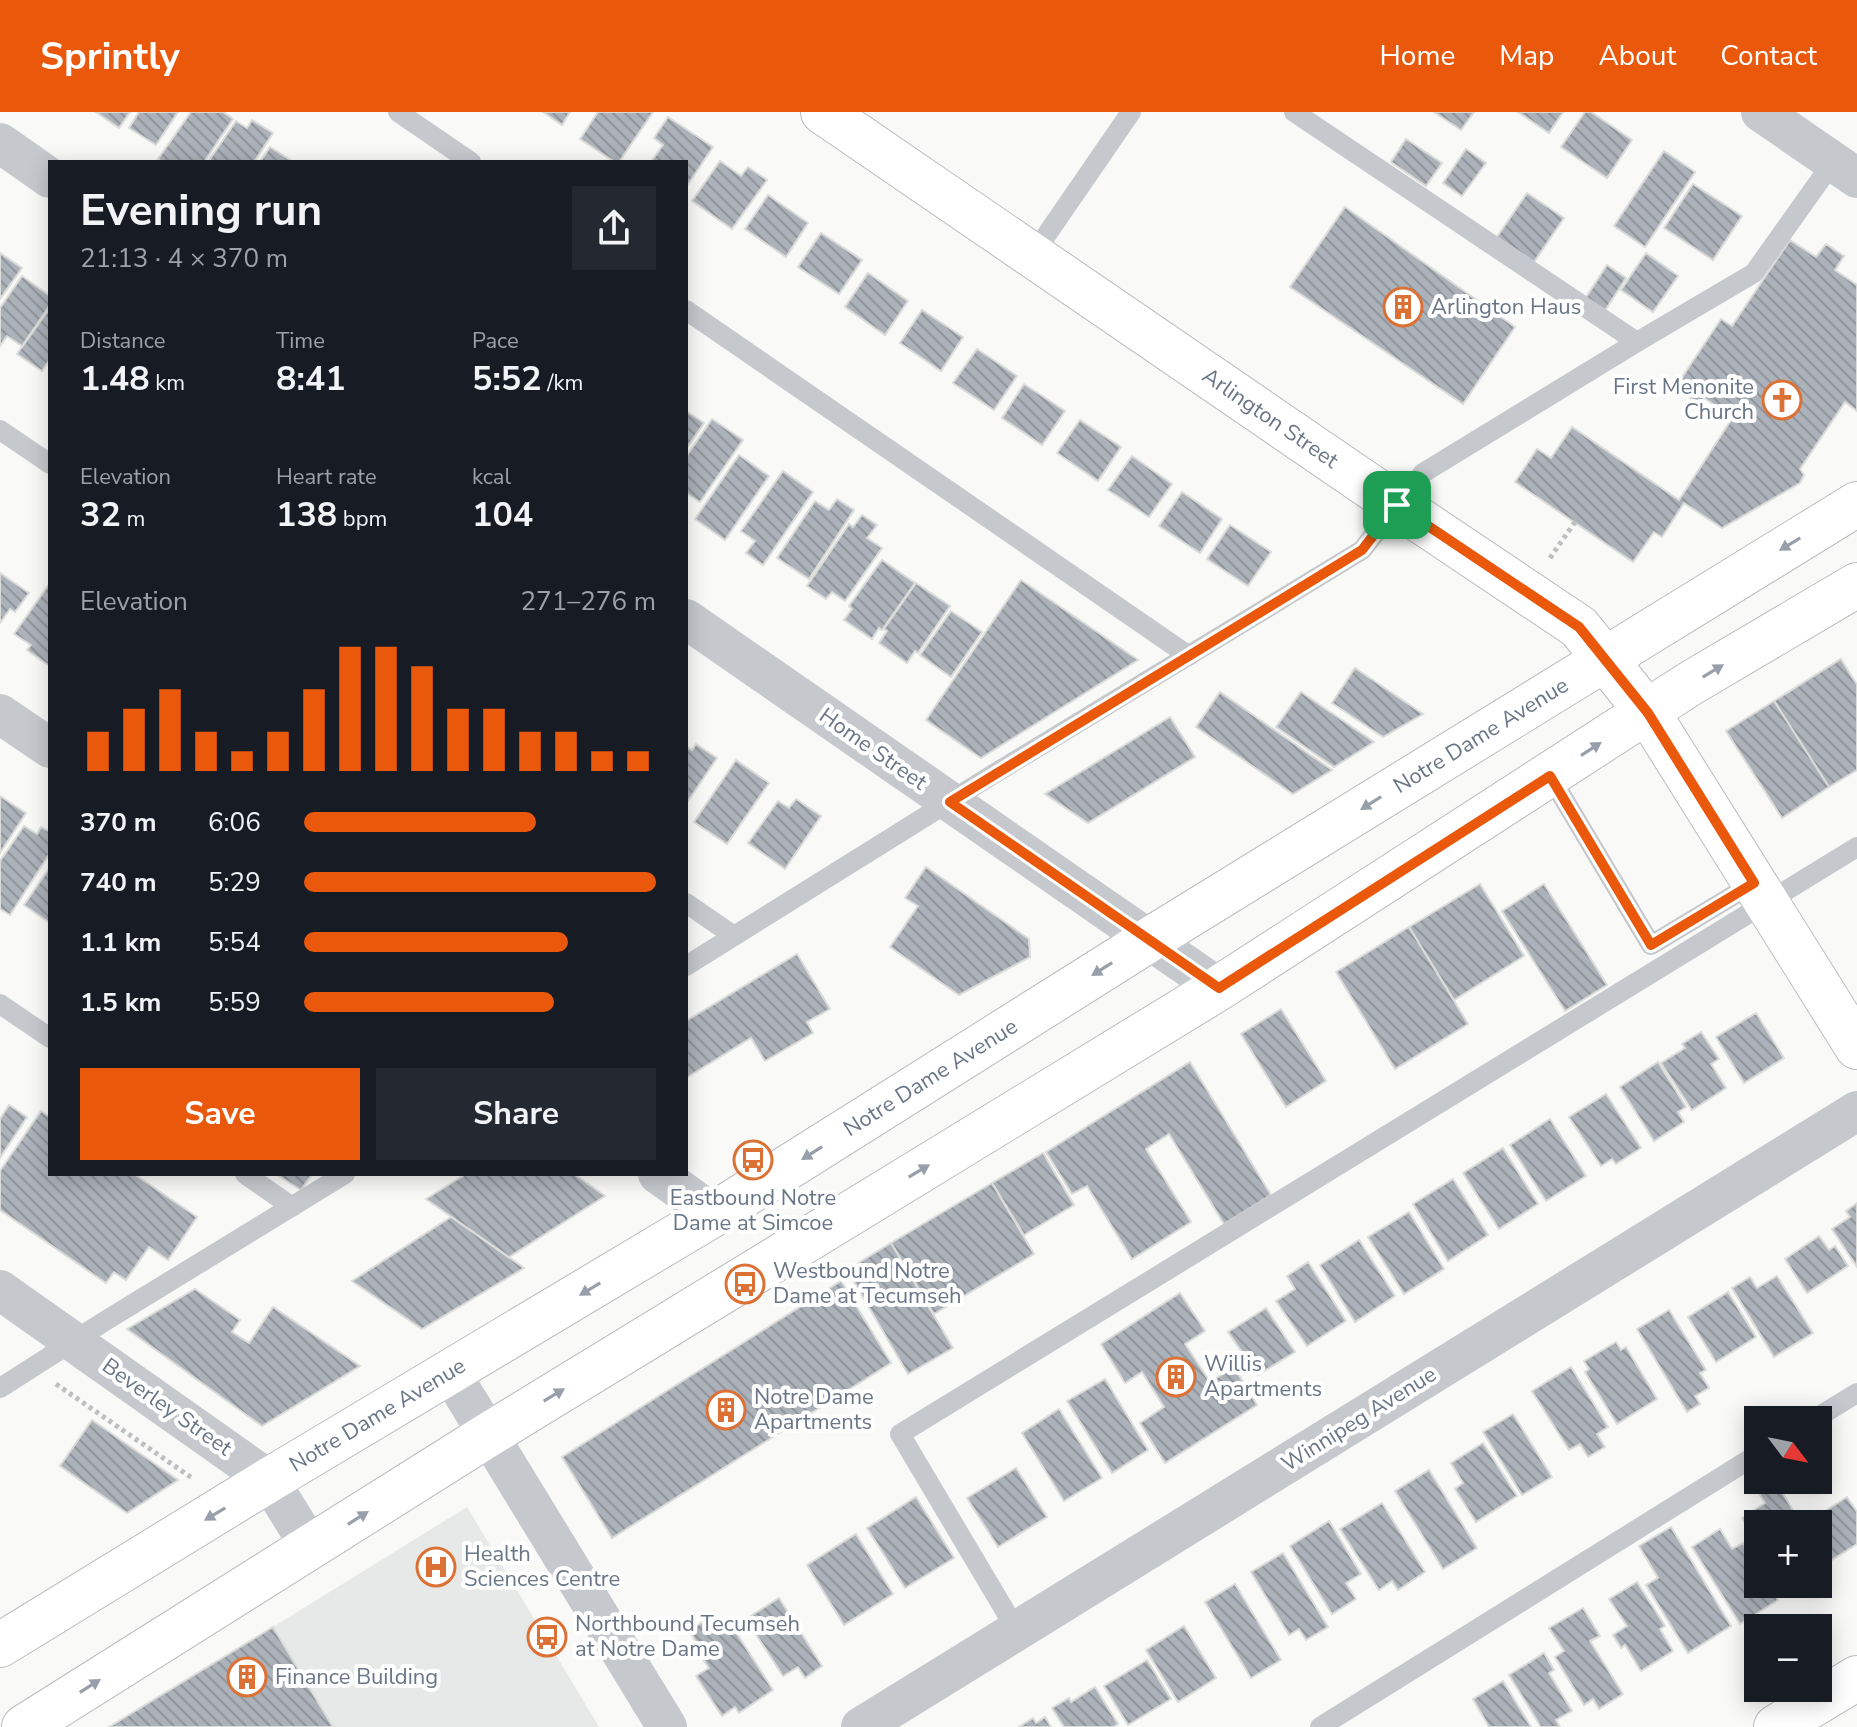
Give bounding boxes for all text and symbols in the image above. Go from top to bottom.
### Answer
text: Sprintly [40,31,180,82]
text: Home [1380,37,1455,75]
text: Map [1499,37,1554,75]
text: About [1598,37,1676,75]
text: Contact [1720,37,1817,75]
text: Evening run [80,181,322,241]
button: share [572,186,656,270]
text: 21:13 · 4 × 370 m [80,241,288,276]
building icon: Arlington Haus [1382,286,1424,328]
place label: Arlington Haus [1431,292,1581,322]
text: Distance [80,326,165,356]
text: Time [276,326,325,356]
text: Pace [472,326,519,356]
text: 1.48 [80,356,150,402]
text: 8:41 [276,356,346,402]
text: 5:52 [472,356,542,402]
street label: Arlington Street [1196,361,1345,476]
text: km [150,368,185,398]
text: /km [542,368,583,398]
place label: First Menonite Church [1613,372,1754,427]
church icon: First Menonite Church [1761,379,1803,421]
text: Elevation [80,462,171,492]
text: Heart rate [276,462,377,492]
text: kcal [472,462,511,492]
pin [1363,471,1431,539]
icon: arrive [1375,483,1419,527]
text: 32 [80,492,121,538]
text: 138 [276,492,337,538]
text: 104 [472,492,533,538]
text: m [121,504,145,534]
text: bpm [337,504,387,534]
one-way arrow [1779,537,1801,551]
text: Elevation [80,584,188,619]
text: 271–276 m [520,584,656,619]
one-way arrow [1702,664,1724,678]
street label: Notre Dame Avenue [1388,670,1574,801]
street label: Home Street [813,701,933,797]
one-way arrow [1580,742,1601,757]
one-way arrow [1360,795,1382,809]
text: 370 m [80,805,157,840]
text: 6:06 [208,805,261,840]
text: 740 m [80,865,157,900]
text: 5:29 [208,865,261,900]
text: 1.1 km [80,925,161,960]
text: 5:54 [208,925,261,960]
one-way arrow [1092,962,1113,977]
text: 1.5 km [80,985,161,1020]
text: 5:59 [208,985,261,1020]
street label: Notre Dame Avenue [838,1011,1023,1144]
button: Save [80,1068,360,1160]
button: Share [376,1068,656,1160]
bus stop icon: Eastbound Notre Dame at Simcoe [732,1139,774,1181]
one-way arrow [801,1145,823,1159]
one-way arrow [908,1165,930,1179]
place label: Eastbound Notre Dame at Simcoe [670,1183,836,1238]
place label: Westbound Notre Dame at Tecumseh [773,1256,962,1311]
bus stop icon: Westbound Notre Dame at Tecumseh [724,1263,766,1305]
one-way arrow [579,1281,601,1295]
place label: Willis Apartments [1204,1349,1322,1404]
street label: Beverley Street [96,1351,238,1463]
street label: Notre Dame Avenue [284,1351,471,1479]
building icon: Willis Apartments [1155,1356,1197,1398]
street label: Winnipeg Avenue [1276,1359,1442,1479]
place label: Notre Dame Apartments [754,1382,874,1437]
one-way arrow [543,1388,565,1402]
building icon: Notre Dame Apartments [705,1389,747,1431]
north arrow [1744,1406,1832,1494]
map controls [1744,1406,1832,1702]
one-way arrow [204,1506,226,1520]
button: + [1744,1510,1832,1598]
one-way arrow [347,1512,369,1526]
place label: Health Sciences Centre [464,1539,620,1594]
hospital icon: Health Sciences Centre [415,1546,457,1588]
place label: Northbound Tecumseh at Notre Dame [575,1609,800,1664]
button: − [1744,1614,1832,1702]
bus stop icon: Northbound Tecumseh at Notre Dame [526,1616,568,1658]
building icon: Finance Building [226,1656,268,1698]
place label: Finance Building [275,1662,438,1692]
one-way arrow [79,1679,101,1693]

